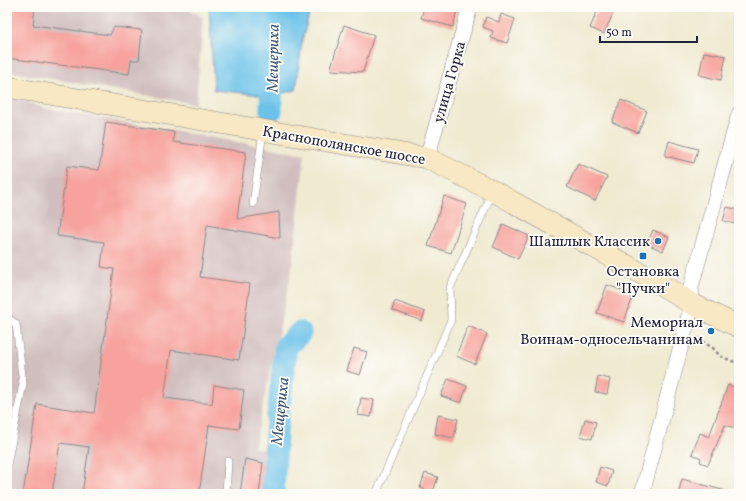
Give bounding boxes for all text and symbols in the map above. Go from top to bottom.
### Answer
scale bar [600,18,697,44]
water label: Мещериха [262,23,286,93]
text: 50 m [606,25,632,41]
street label: улица Горка [429,39,472,126]
street label: Краснополянское шоссе [260,122,427,171]
place label: Шашлык Классик [529,232,650,253]
marker: Шашлык Классик [653,236,663,246]
marker: Остановка "Пучки" [638,251,648,261]
place label: Остановка "Пучки" [607,262,679,300]
place label: Мемориал Воинам-односельчанинам [520,313,703,351]
marker: Мемориал Воинам-односельчанинам [706,326,716,336]
water label: Мещериха [266,376,296,447]

